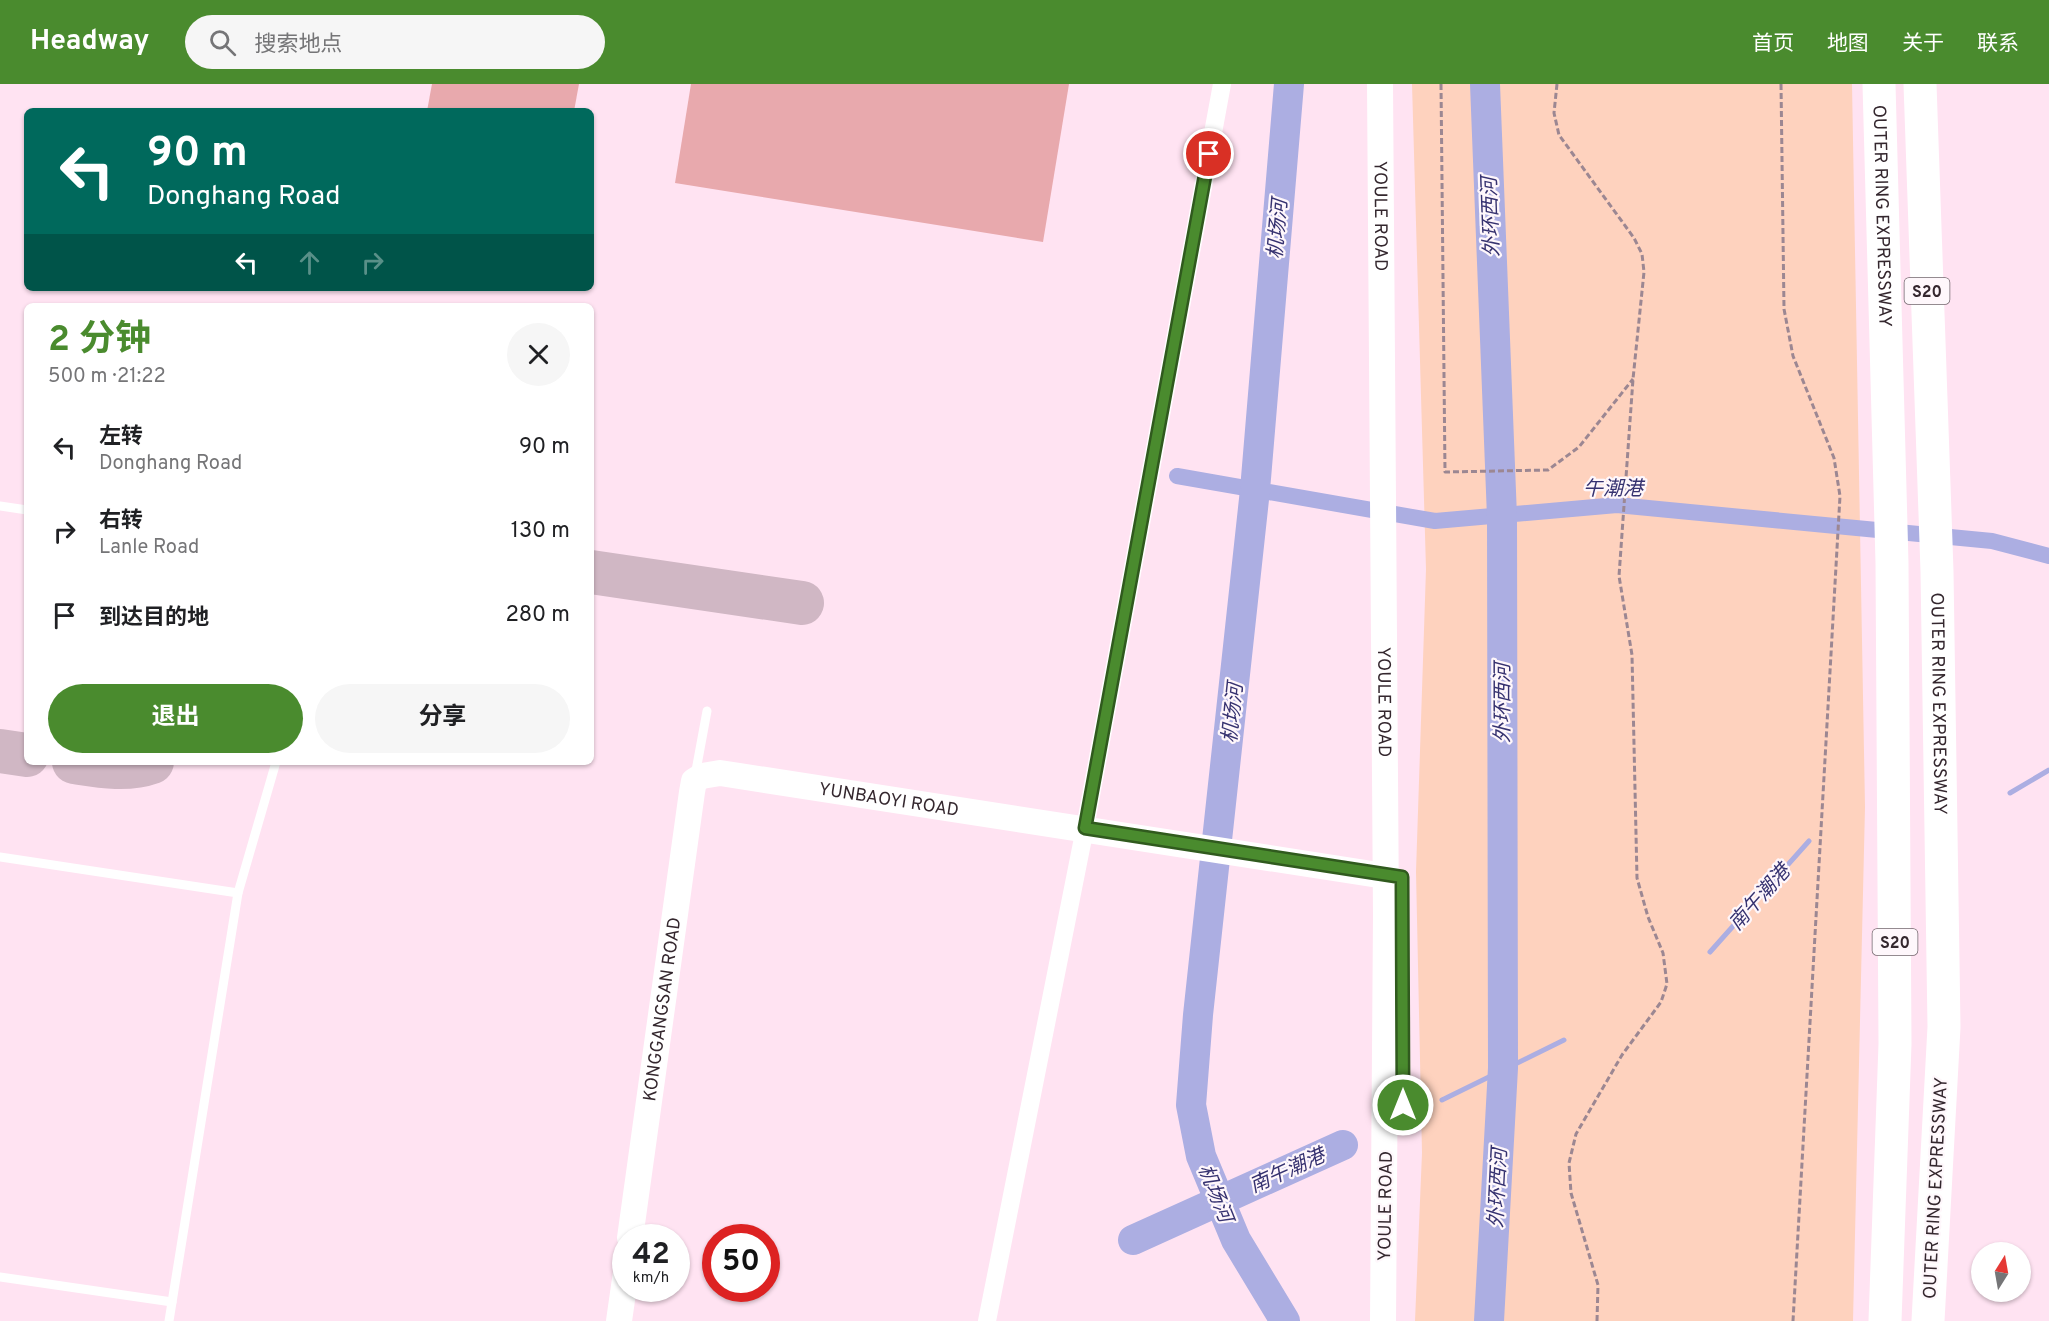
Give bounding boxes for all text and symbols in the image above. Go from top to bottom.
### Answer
search box [185,15,605,69]
text: Headway [30,24,149,60]
icon: search [206,26,239,59]
text: 首页 [1752,31,1794,58]
text: 地图 [1827,31,1869,58]
text: 关于 [1902,31,1944,58]
text: 联系 [1977,31,2019,58]
text: 搜索地点 [254,32,343,59]
street label: OUTER RING EXPRESSWAY [1867,105,1896,327]
text: 90 m [147,128,248,181]
pin [1183,128,1234,179]
icon: left [48,132,126,210]
icon: arrive [1192,137,1225,170]
street label: YOULE ROAD [1368,161,1391,271]
water label: 外环西河 [1477,173,1506,257]
text: Donghang Road [147,180,340,214]
water label: 机场河 [1263,194,1295,260]
icon: left [230,246,263,279]
icon: ahead [293,246,326,279]
icon: right [356,246,389,279]
road number: S20 [1904,278,1950,304]
text: 2 分钟 [48,318,151,364]
button: close [507,323,570,386]
text: 500 m · 21:22 [48,364,166,390]
text: 左转 [99,424,143,451]
icon: left [48,431,81,464]
text: 90 m [519,434,570,461]
text: Donghang Road [99,451,242,477]
water label: 午潮港 [1583,477,1646,503]
text: 右转 [99,508,143,535]
icon: right [48,515,81,548]
text: 130 m [511,518,570,545]
text: Lanle Road [99,535,199,561]
street label: OUTER RING EXPRESSWAY [1924,592,1951,815]
icon: arrive [48,599,81,632]
text: 280 m [505,602,570,629]
text: 到达目的地 [99,605,209,632]
street label: YOULE ROAD [1371,647,1395,757]
water label: 外环西河 [1491,659,1517,743]
water label: 机场河 [1218,678,1250,744]
button: 退出 [48,684,303,753]
button: 分享 [315,684,570,753]
street label: YUNBAOYI ROAD [817,778,960,823]
water label: 南午潮港 [1724,858,1799,937]
street label: KONGGANGSAN ROAD [639,916,687,1103]
road number: S20 [1872,929,1918,955]
position arrow [1371,1073,1435,1137]
street label: OUTER RING EXPRESSWAY [1919,1077,1954,1300]
water label: 南午潮港 [1246,1142,1332,1200]
water label: 外环西河 [1484,1143,1514,1229]
street label: YOULE ROAD [1374,1151,1399,1261]
water label: 机场河 [1191,1161,1239,1230]
speed limit sign: 50 [702,1224,780,1302]
text: 42 [632,1237,670,1274]
north arrow [1971,1242,2031,1302]
map controls [1971,1242,2031,1302]
text: km/h [633,1269,669,1288]

